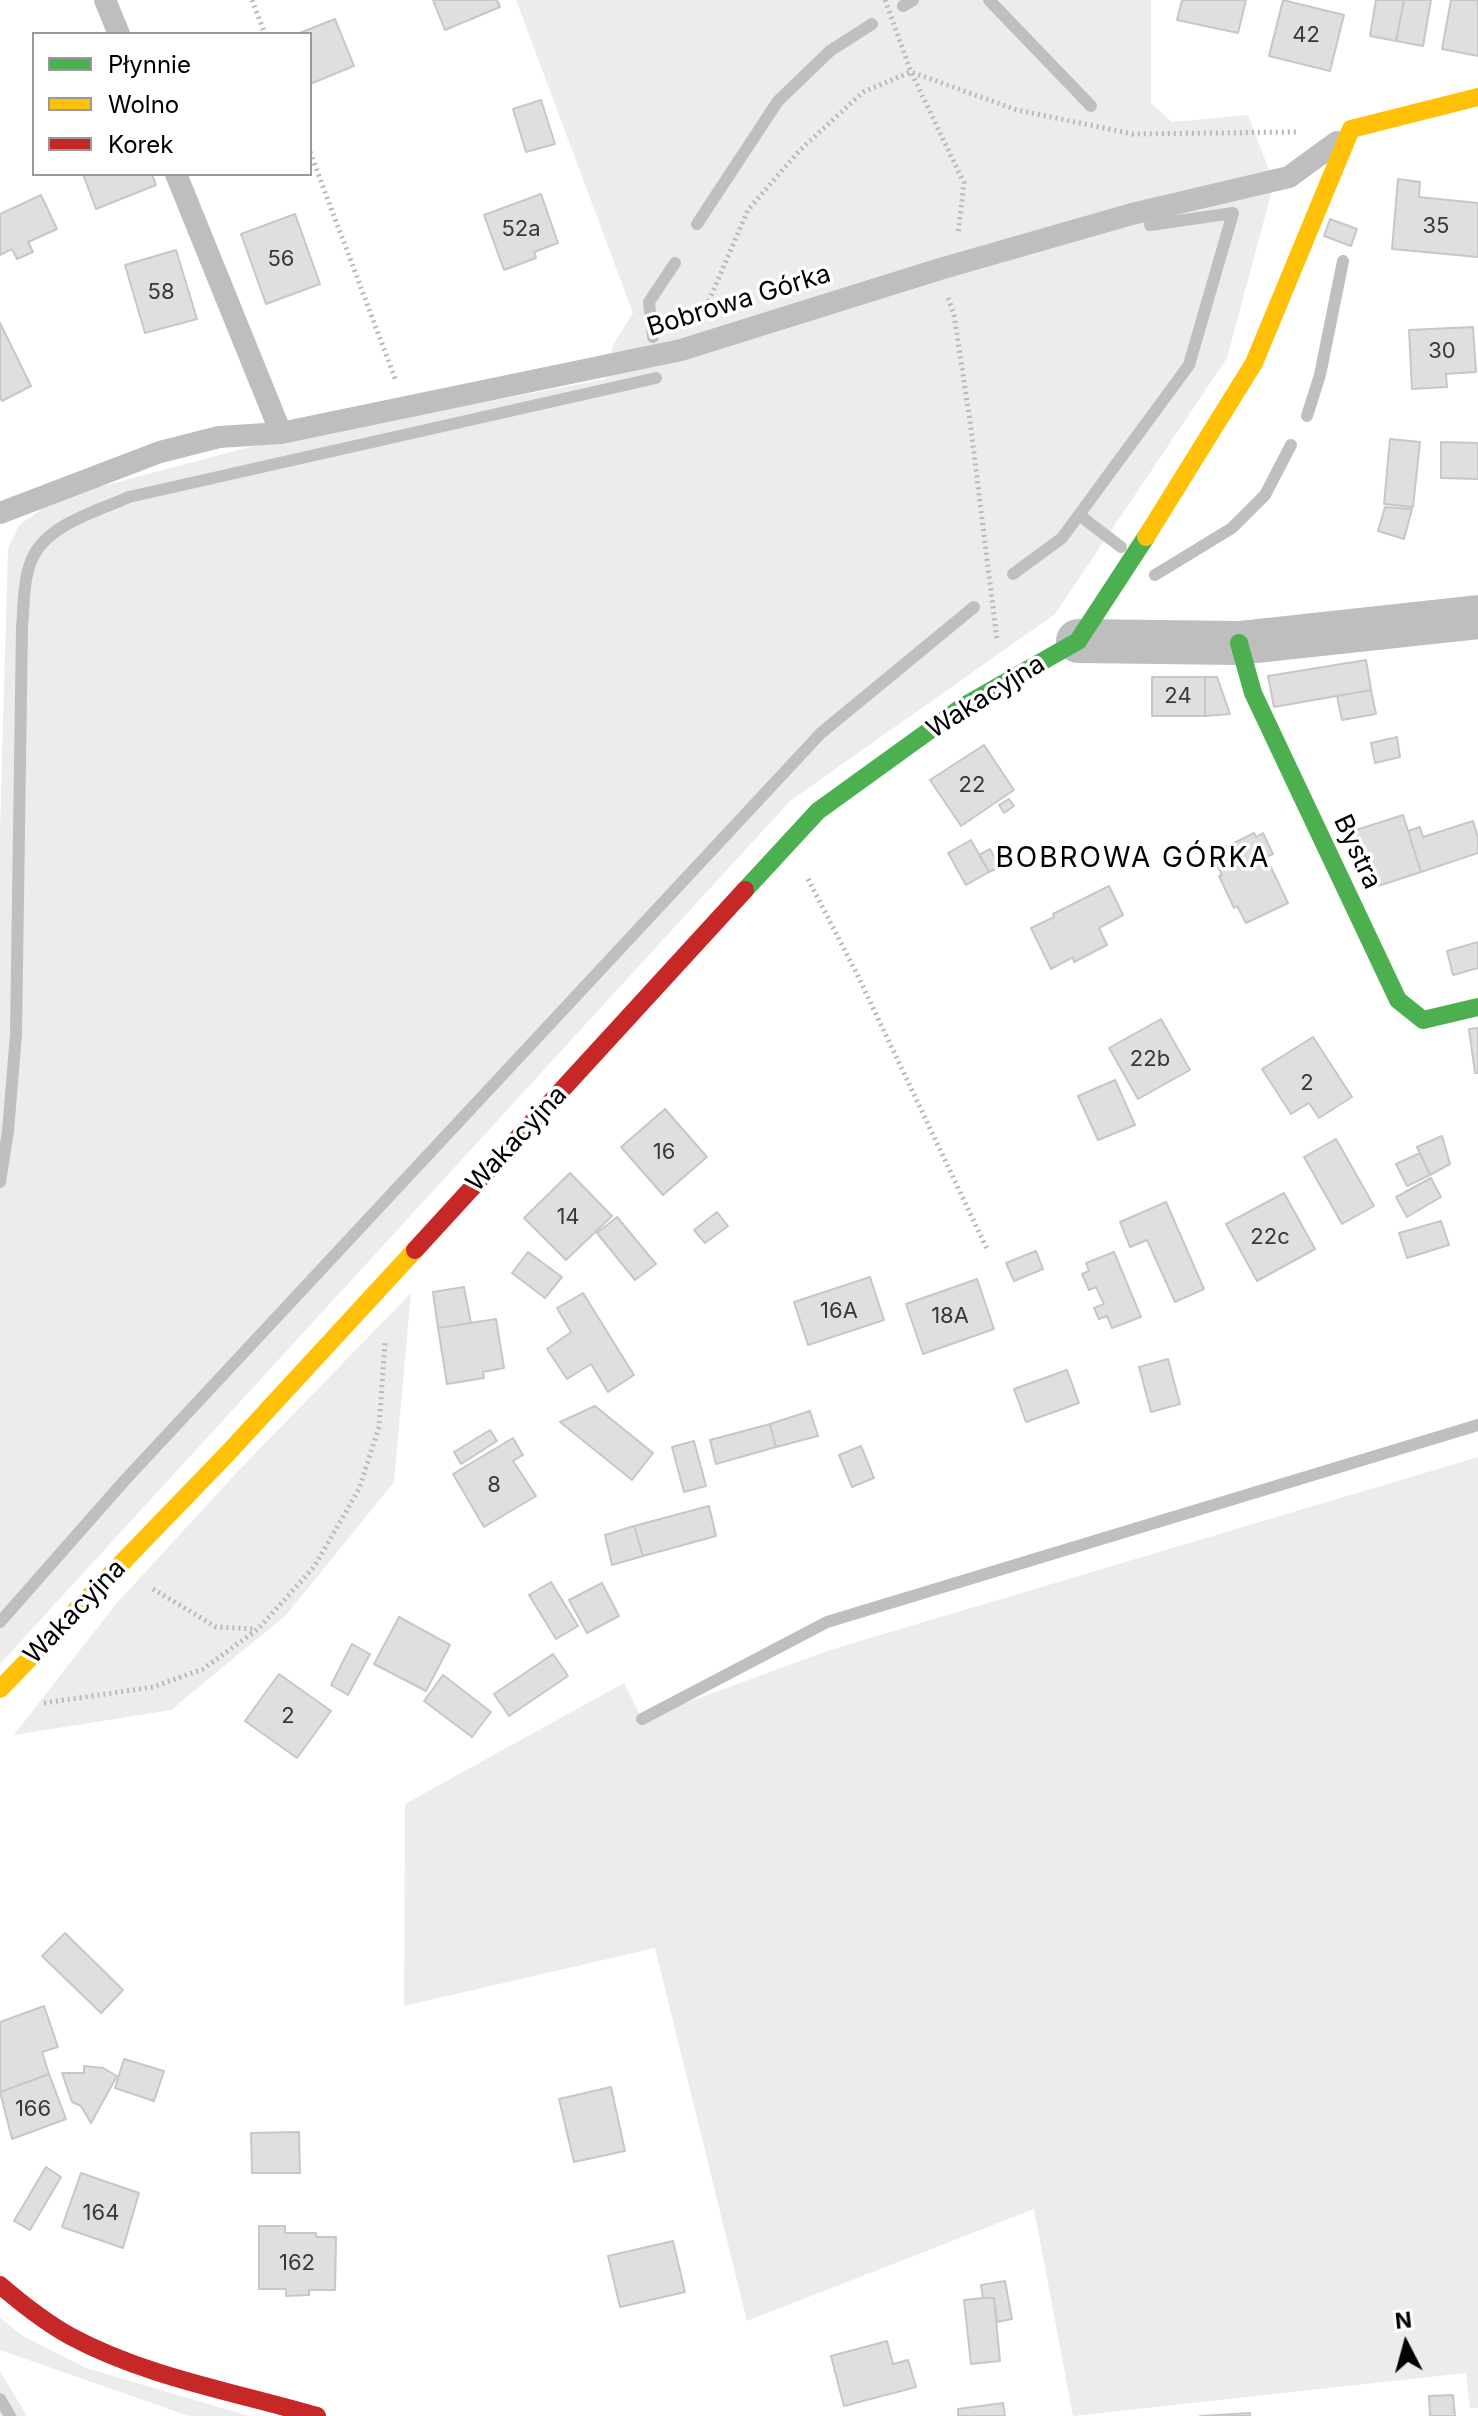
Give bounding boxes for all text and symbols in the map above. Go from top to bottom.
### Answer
house number: 42 [1292,22,1320,48]
legend [32,32,312,176]
text: Płynnie [108,50,191,79]
text: Wolno [108,90,179,119]
text: Korek [108,130,173,159]
house number: 35 [1423,213,1449,239]
house number: 52a [501,216,541,242]
house number: 56 [267,246,295,272]
street label: Bobrowa Górka [643,258,835,344]
house number: 58 [148,279,174,305]
house number: 30 [1428,338,1456,364]
street label: Wakacyjna [921,649,1051,745]
house number: 24 [1164,683,1192,709]
house number: 22 [959,772,985,798]
street label: Bystra [1326,810,1388,894]
district label: BOBROWA GÓRKA [995,842,1271,876]
house number: 22b [1130,1046,1170,1072]
house number: 2 [1300,1070,1314,1096]
street label: Wakacyjna [460,1080,574,1198]
house number: 16 [653,1139,675,1165]
house number: 14 [556,1204,580,1230]
house number: 22c [1250,1224,1290,1250]
house number: 16A [820,1298,858,1324]
house number: 18A [931,1303,969,1329]
house number: 8 [487,1472,501,1498]
street label: Wakacyjna [18,1553,132,1671]
house number: 2 [281,1703,295,1729]
house number: 166 [15,2096,51,2122]
house number: 164 [83,2200,119,2226]
house number: 162 [279,2250,315,2276]
north arrow [1366,2304,1446,2384]
text: N [1394,2306,1413,2334]

